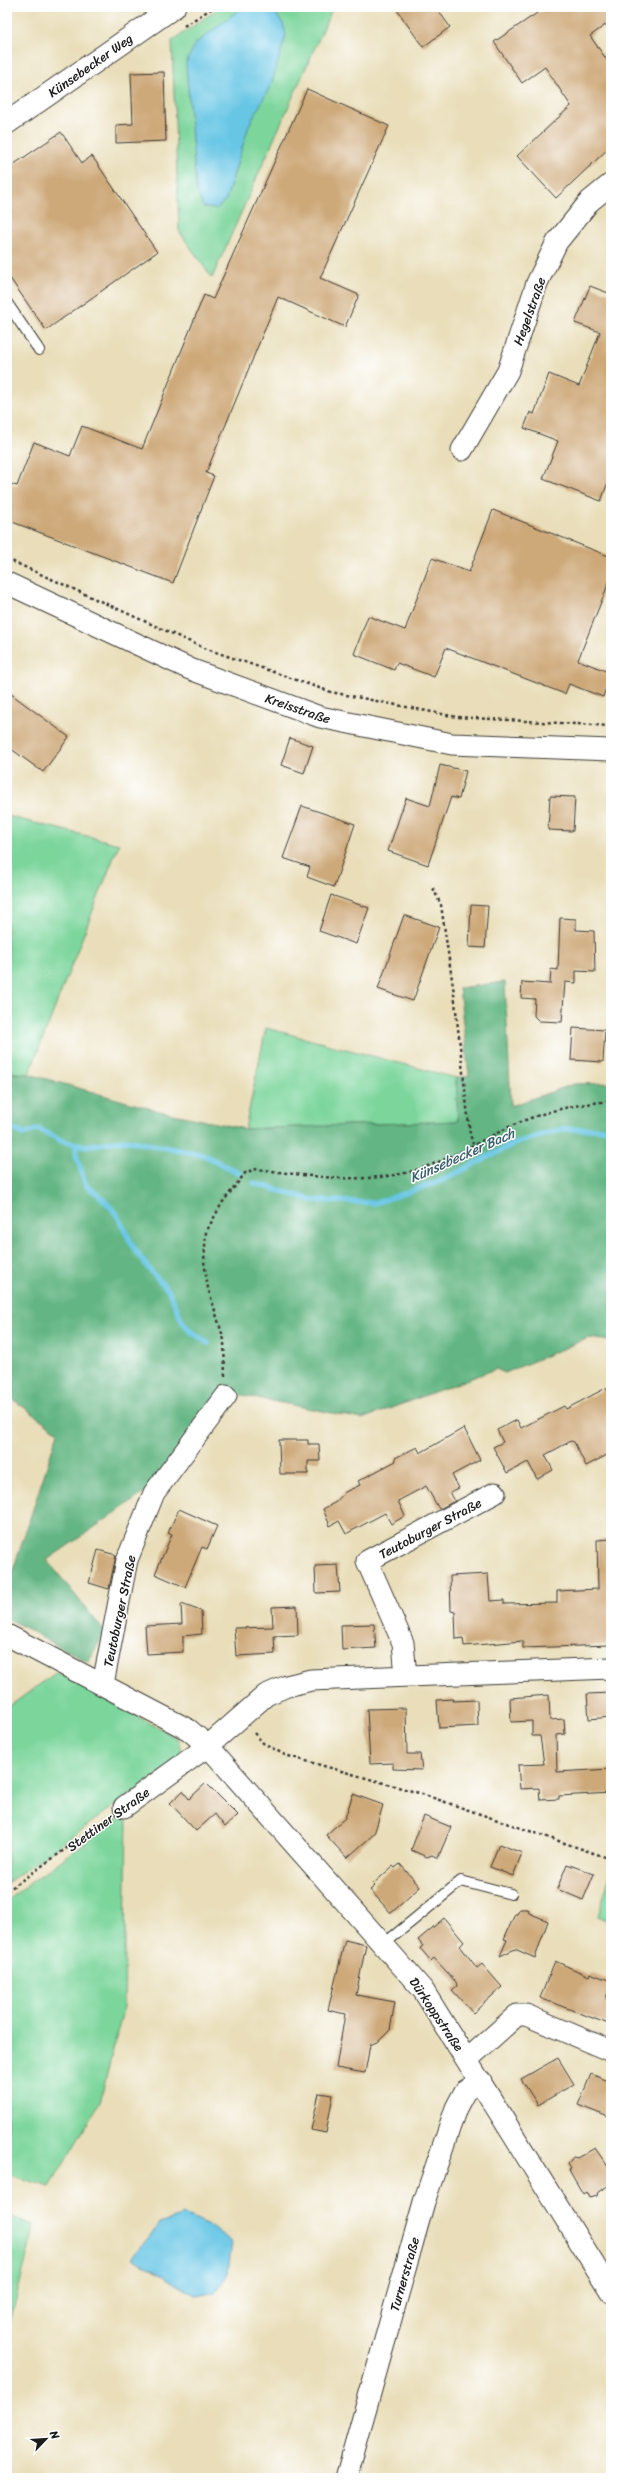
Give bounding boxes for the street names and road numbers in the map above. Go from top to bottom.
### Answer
street label: Künsebecker Weg [43,27,138,103]
street label: Hegelstraße [506,273,553,349]
street label: Kreisstraße [262,687,334,731]
street label: Teutoburger Straße [375,1491,486,1565]
street label: Teutoburger Straße [96,1553,143,1669]
street label: Stettiner Straße [62,1781,155,1858]
street label: Dürkoppstraße [403,1972,470,2056]
street label: Turnerstraße [383,2234,426,2314]

